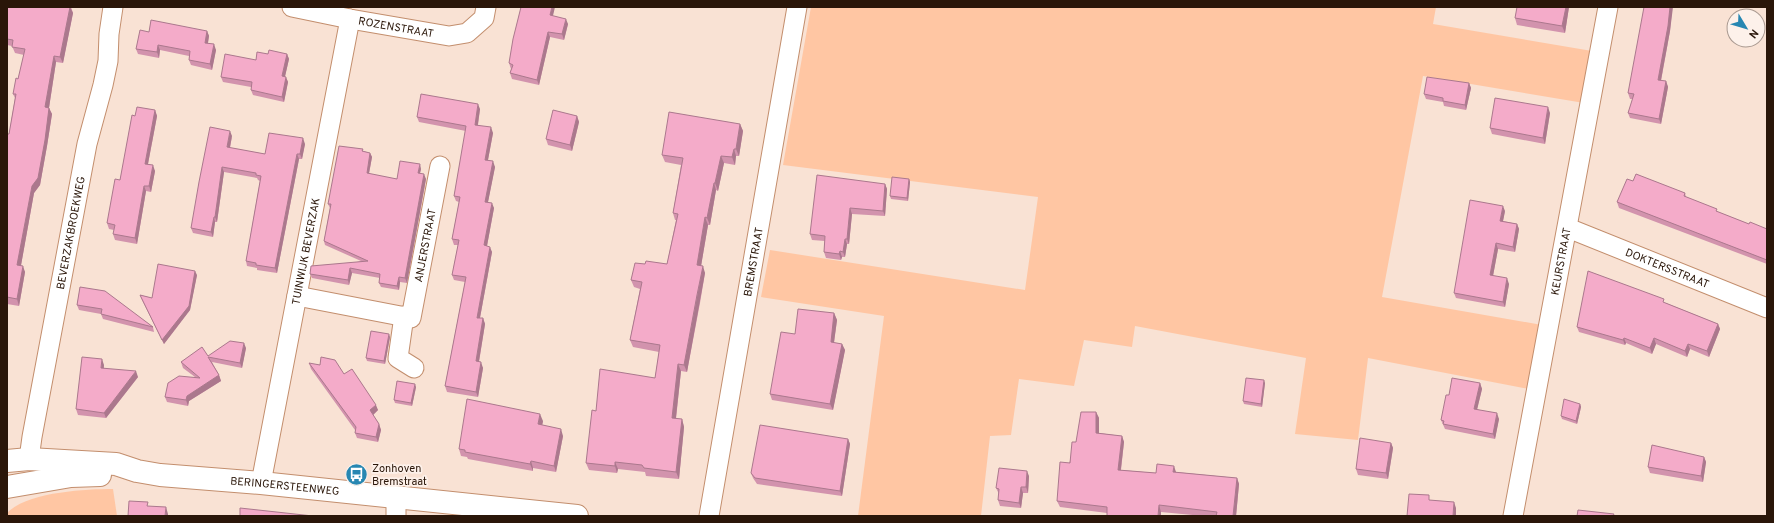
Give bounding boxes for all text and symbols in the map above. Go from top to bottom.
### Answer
north arrow [1726,8,1766,48]
street label: ROZENSTRAAT [357,15,435,41]
text: N [1745,26,1761,41]
street label: BEVERZAKBROEKWEG [54,175,89,291]
street label: TUINWIJK BEVERZAK [289,197,324,306]
street label: ANJERSTRAAT [412,208,440,284]
street label: BREMSTRAAT [741,226,767,298]
street label: KEURSTRAAT [1548,227,1575,297]
street label: DOKTERSSTRAAT [1623,246,1711,292]
bus stop icon: Zonhoven Bremstraat [344,461,370,487]
place label: Zonhoven Bremstraat [372,462,427,489]
street label: BERINGERSTEENWEG [230,475,340,499]

